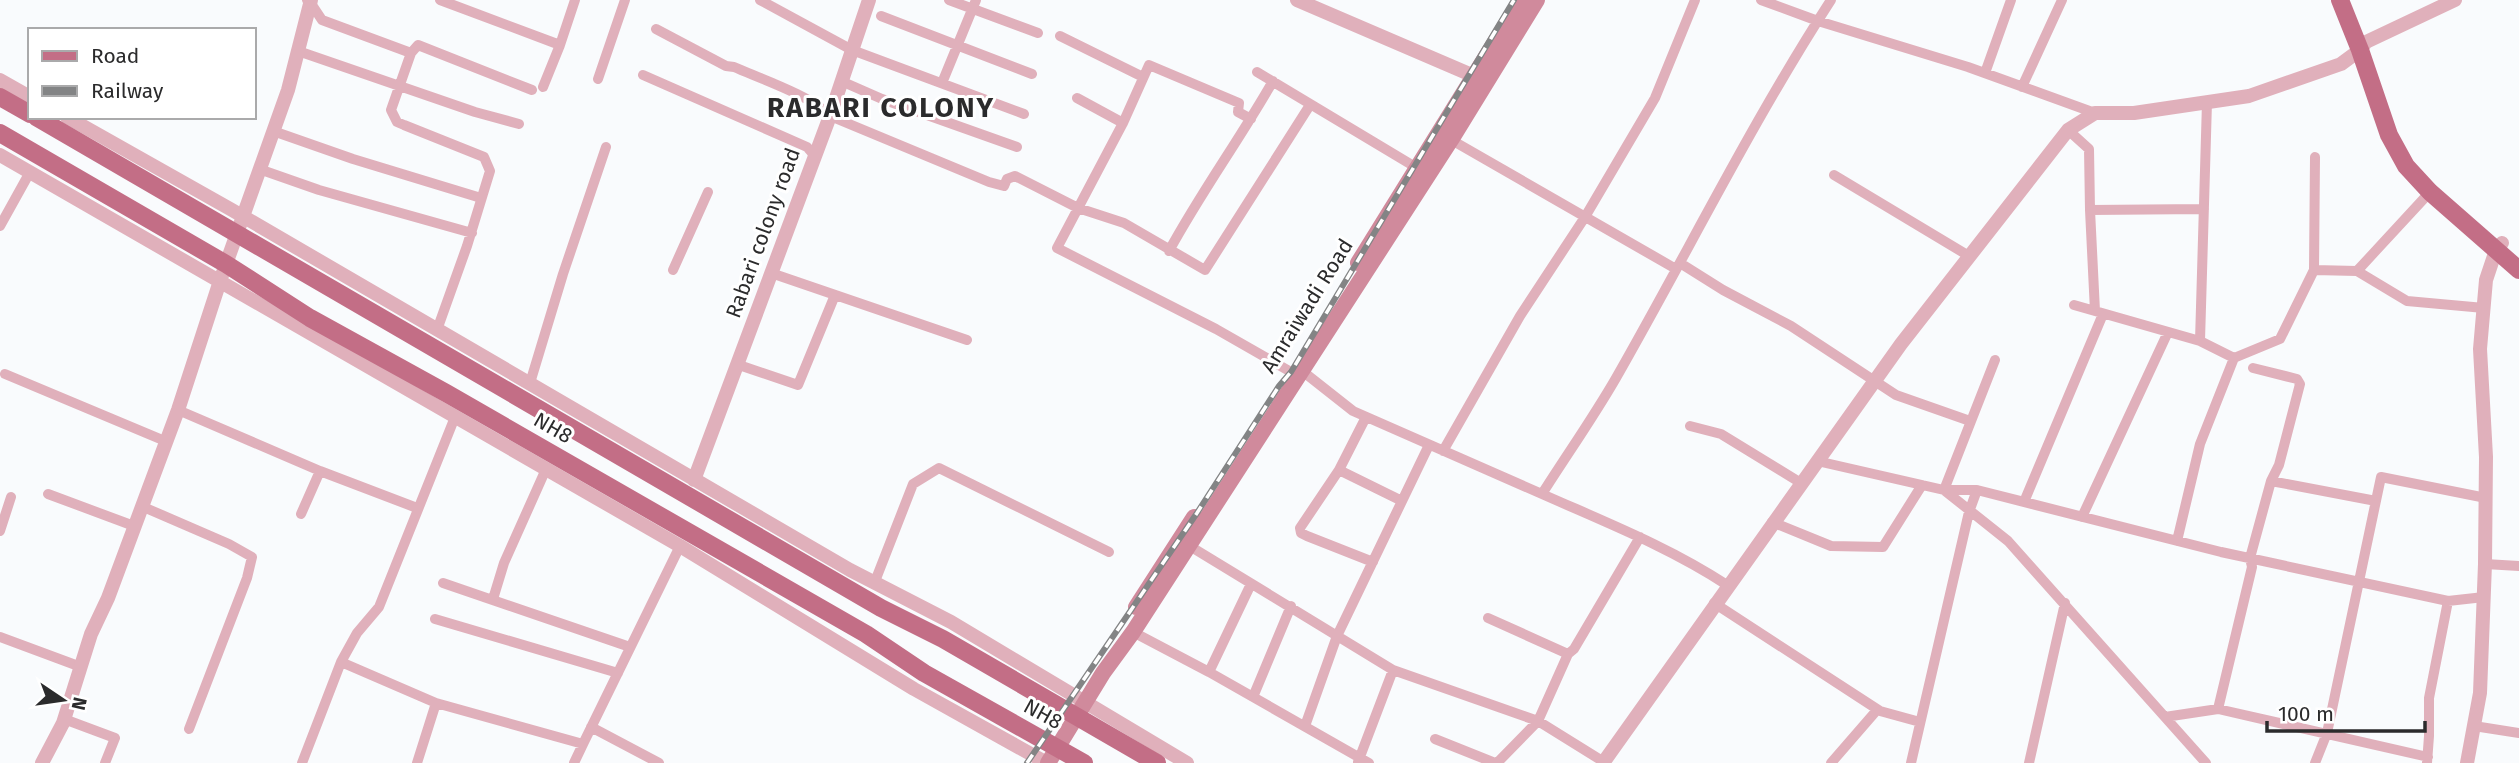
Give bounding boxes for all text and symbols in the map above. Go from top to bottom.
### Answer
legend [28,28,256,119]
text: Road [91,43,139,69]
text: Railway [91,78,164,104]
district label: RABARI COLONY [767,91,995,124]
street label: Rabari colony road [720,144,806,322]
street label: Amraiwadi Road [1255,234,1359,378]
street label: NH8 [529,407,577,449]
north arrow [28,665,98,735]
scale bar [2267,690,2424,734]
street label: NH8 [1019,693,1067,735]
text: N [66,695,92,712]
text: 100 m [2278,701,2334,727]

